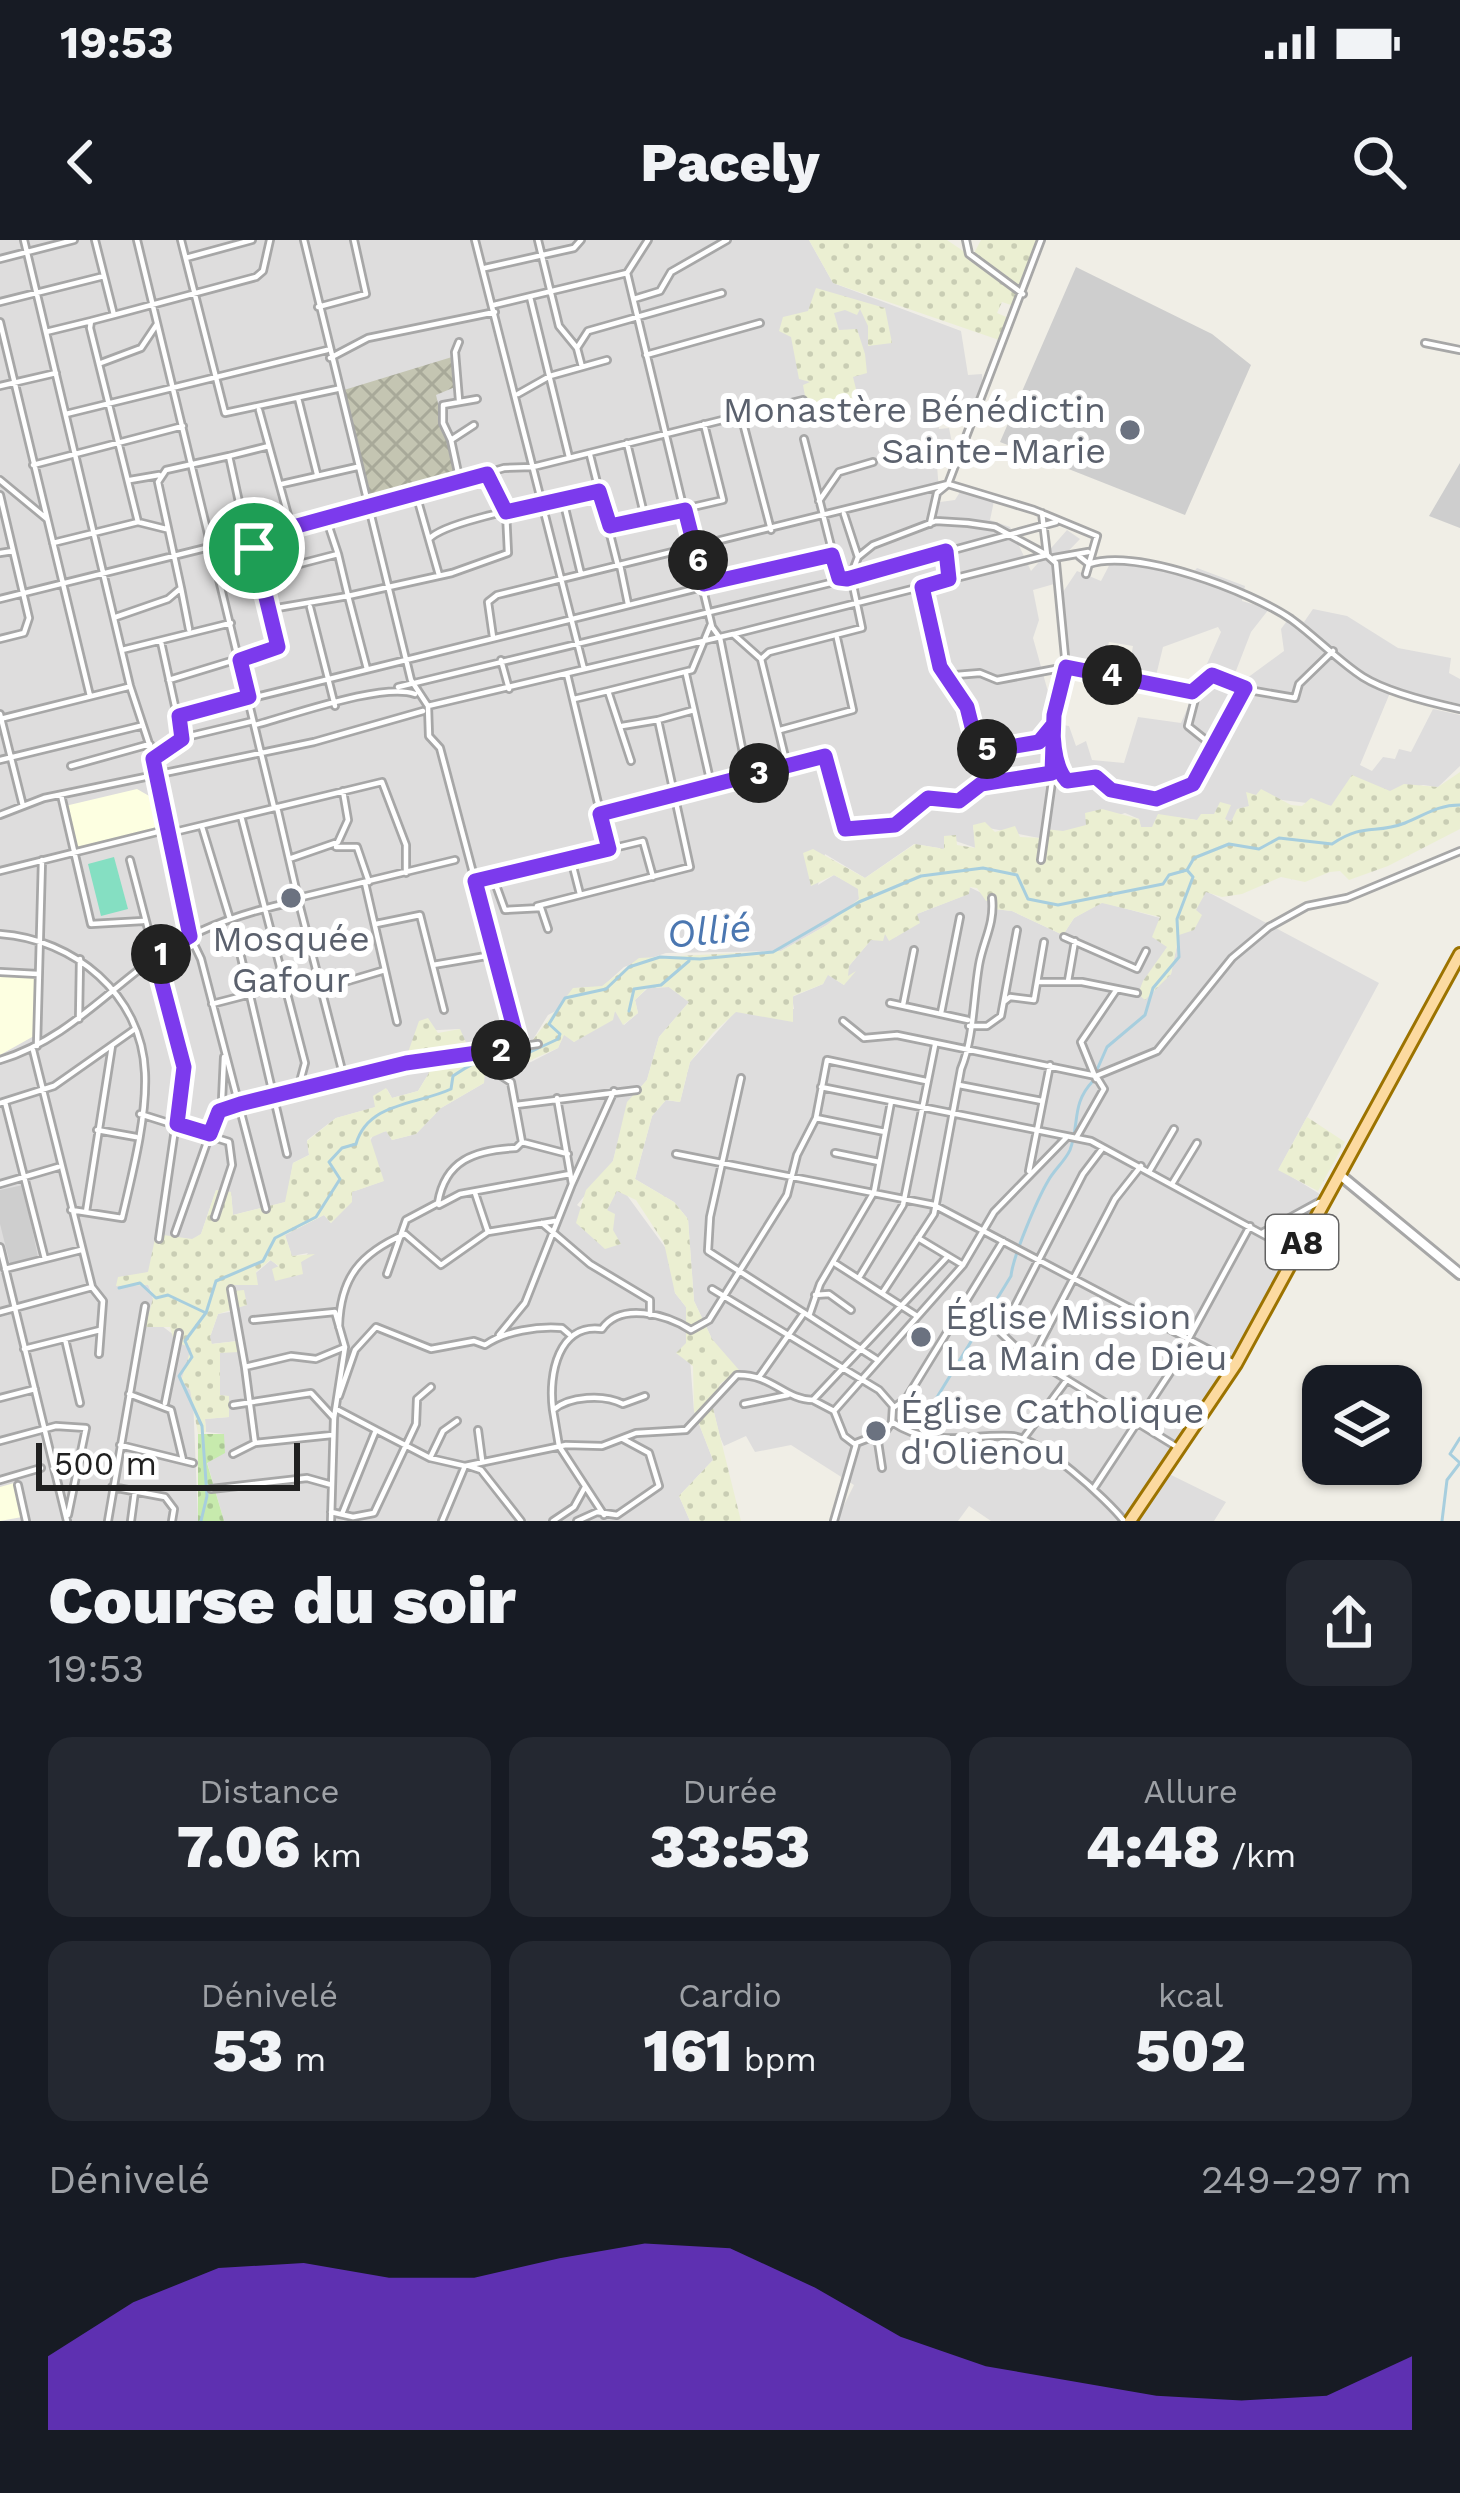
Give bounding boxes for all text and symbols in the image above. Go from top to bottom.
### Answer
text: 19:53 [60,16,174,69]
icon: back [48,129,114,195]
icon: search [1346,129,1412,195]
text: Pacely [640,131,820,194]
place label: Monastère Bénédictin Sainte-Marie [723,389,1106,472]
marker: Monastère Bénédictin Sainte-Marie [1117,417,1143,443]
pin [203,497,305,599]
icon: arrive [221,515,287,581]
pin: 6 [668,530,728,590]
text: 6 [688,540,708,579]
pin: 4 [1082,645,1142,705]
text: 4 [1101,655,1123,694]
pin: 5 [957,719,1017,779]
text: 5 [977,729,997,768]
pin: 3 [729,743,789,803]
text: 3 [749,753,769,792]
marker: Mosquée Gafour [278,885,304,911]
water label: Ollié [665,904,753,957]
place label: Mosquée Gafour [212,918,370,1001]
pin: 1 [131,924,191,984]
text: 1 [154,934,168,973]
pin: 2 [471,1020,531,1080]
text: 2 [491,1030,511,1069]
road number: A8 [1266,1215,1338,1269]
place label: Église Mission La Main de Dieu [945,1296,1227,1379]
marker: Église Mission La Main de Dieu [908,1324,934,1350]
map controls [1302,1365,1422,1485]
button: layers [1302,1365,1422,1485]
place label: Église Catholique d'Olienou [900,1390,1204,1473]
marker: Église Catholique d'Olienou [863,1418,889,1444]
scale bar [36,1437,300,1490]
text: 500 m [54,1444,157,1483]
button: share [1286,1560,1412,1686]
text: Course du soir [48,1562,516,1639]
text: 19:53 [48,1646,144,1691]
text: Distance [199,1772,339,1811]
text: Durée [682,1772,778,1811]
text: Allure [1143,1772,1238,1811]
text: 7.06 [177,1811,300,1882]
text: 33:53 [650,1811,810,1882]
text: 4:48 [1085,1811,1220,1882]
text: km [300,1836,362,1875]
text: /km [1220,1836,1296,1875]
text: Dénivelé [201,1976,338,2015]
text: Cardio [678,1976,782,2015]
text: kcal [1158,1976,1223,2015]
text: 53 [213,2015,283,2086]
text: 161 [643,2015,733,2086]
text: 502 [1136,2015,1246,2086]
text: m [283,2040,326,2079]
text: bpm [733,2040,817,2079]
text: Dénivelé [48,2157,210,2202]
text: 249–297 m [1201,2157,1412,2202]

